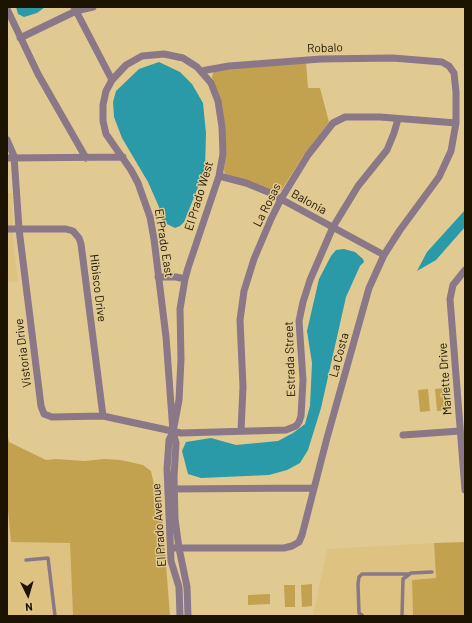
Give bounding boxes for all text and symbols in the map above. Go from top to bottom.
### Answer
street label: Robalo [307,40,343,56]
street label: El Prado West [182,160,216,232]
street label: La Rosas [250,181,284,229]
street label: Balonia [289,186,329,218]
street label: El Prado East [151,208,177,278]
street label: Hibisco Drive [87,253,109,323]
street label: Vistoria Drive [12,318,34,388]
street label: Estrada Street [281,321,299,397]
street label: La Costa [326,331,352,379]
street label: Marlette Drive [435,342,455,416]
street label: El Prado Avenue [149,483,169,567]
north arrow [8,575,48,615]
text: N [25,601,33,614]

